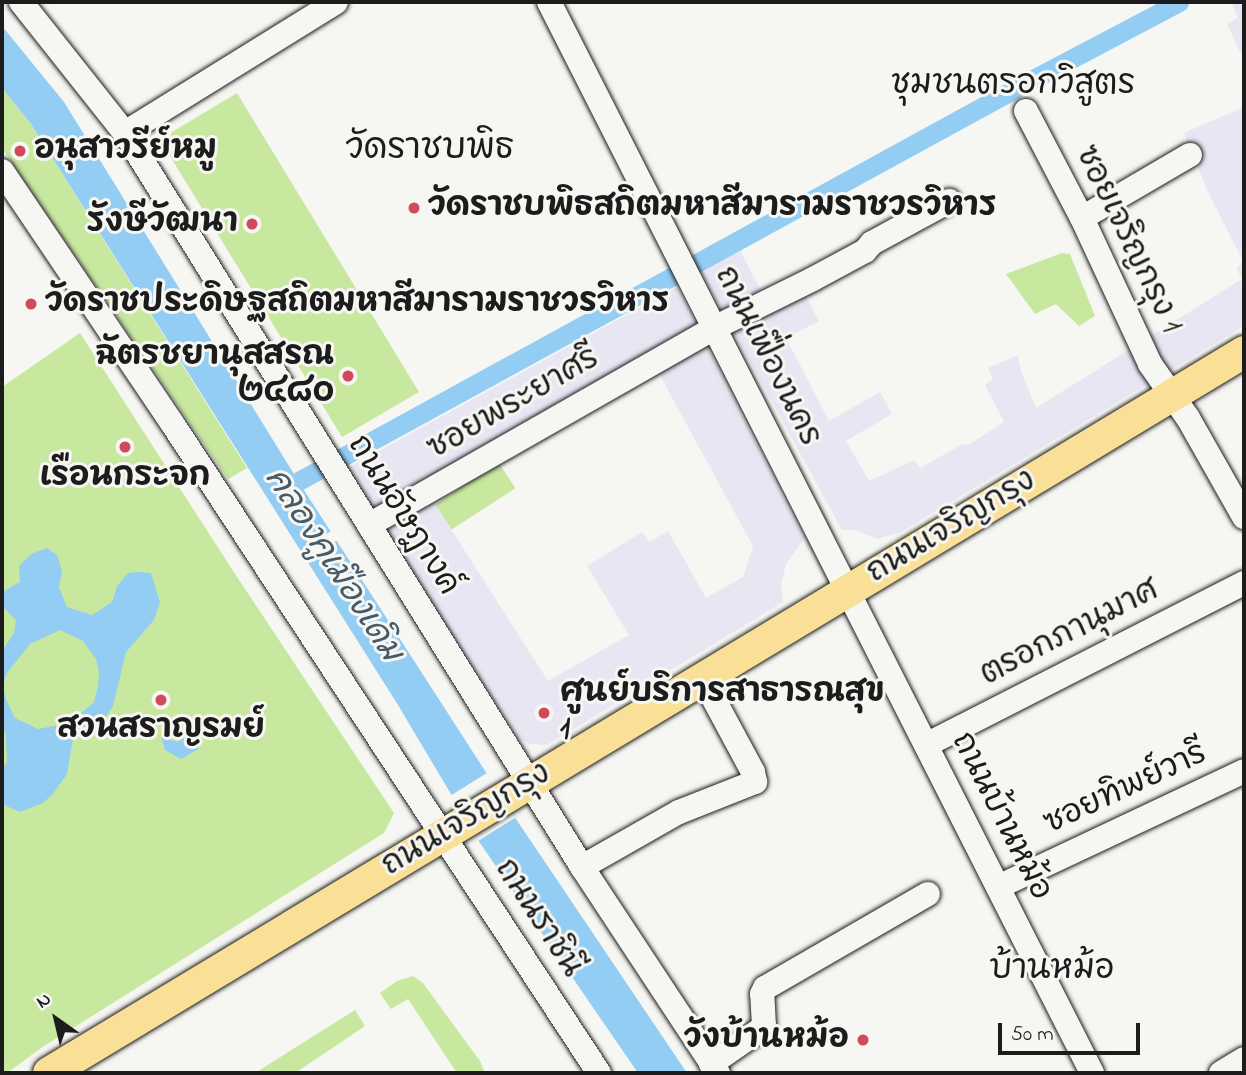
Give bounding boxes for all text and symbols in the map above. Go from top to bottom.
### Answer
district label: ชุมชนตรอกวิสูตร [891,66,1135,106]
district label: วัดราชบพิธ [346,129,514,171]
place label: อนุสาวรีย์หมู [34,132,217,170]
street label: ซอยเจริญกรุง 1 [1065,140,1189,340]
marker: อนุสาวรีย์หมู [12,143,28,159]
place label: วัดราชบพิธสถิตมหาสีมารามราชวรวิหาร [428,189,996,227]
marker: วัดราชบพิธสถิตมหาสีมารามราชวรวิหาร [406,200,422,216]
place label: รังษีวัฒนา [87,205,238,243]
marker: รังษีวัฒนา [244,216,260,232]
street label: ถนนเฟื่องนคร [704,261,828,453]
place label: วัดราชประดิษฐสถิตมหาสีมารามราชวรวิหาร [45,285,669,323]
marker: วัดราชประดิษฐสถิตมหาสีมารามราชวรวิหาร [23,296,39,312]
place label: ฉัตรชยานุสสรณ ๒๔๘๐ [96,339,334,414]
street label: ซอยพระยาศรี [421,340,607,470]
marker: ฉัตรชยานุสสรณ ๒๔๘๐ [340,368,356,384]
street label: ถนนอัษฎางค์ [338,429,466,603]
marker: เรือนกระจก [117,439,133,455]
place label: เรือนกระจก [40,459,210,497]
water label: คลองคูเมืองเดิม [255,462,409,670]
street label: ถนนเจริญกรุง [861,463,1043,593]
street label: ตรอกภานุมาศ [975,573,1165,695]
place label: ศูนย์บริการสาธารณสุข 1 [560,676,884,751]
marker: สวนสราญรมย์ [153,692,169,708]
marker: ศูนย์บริการสาธารณสุข 1 [534,703,554,723]
place label: สวนสราญรมย์ [57,711,265,749]
street label: ถนนบ้านหม้อ [941,727,1059,907]
street label: ซอยทิพย์วารี [1039,736,1213,844]
street label: ถนนเจริญกรุง [376,756,558,886]
street label: ถนนราชินี [485,853,589,985]
district label: บ้านหม้อ [990,951,1114,991]
north arrow [21,984,91,1054]
text: N [31,986,57,1016]
scale bar [1001,1009,1143,1052]
text: 50 m [1011,1020,1054,1050]
place label: วังบ้านหม้อ [684,1021,849,1059]
marker: วังบ้านหม้อ [855,1032,871,1048]

